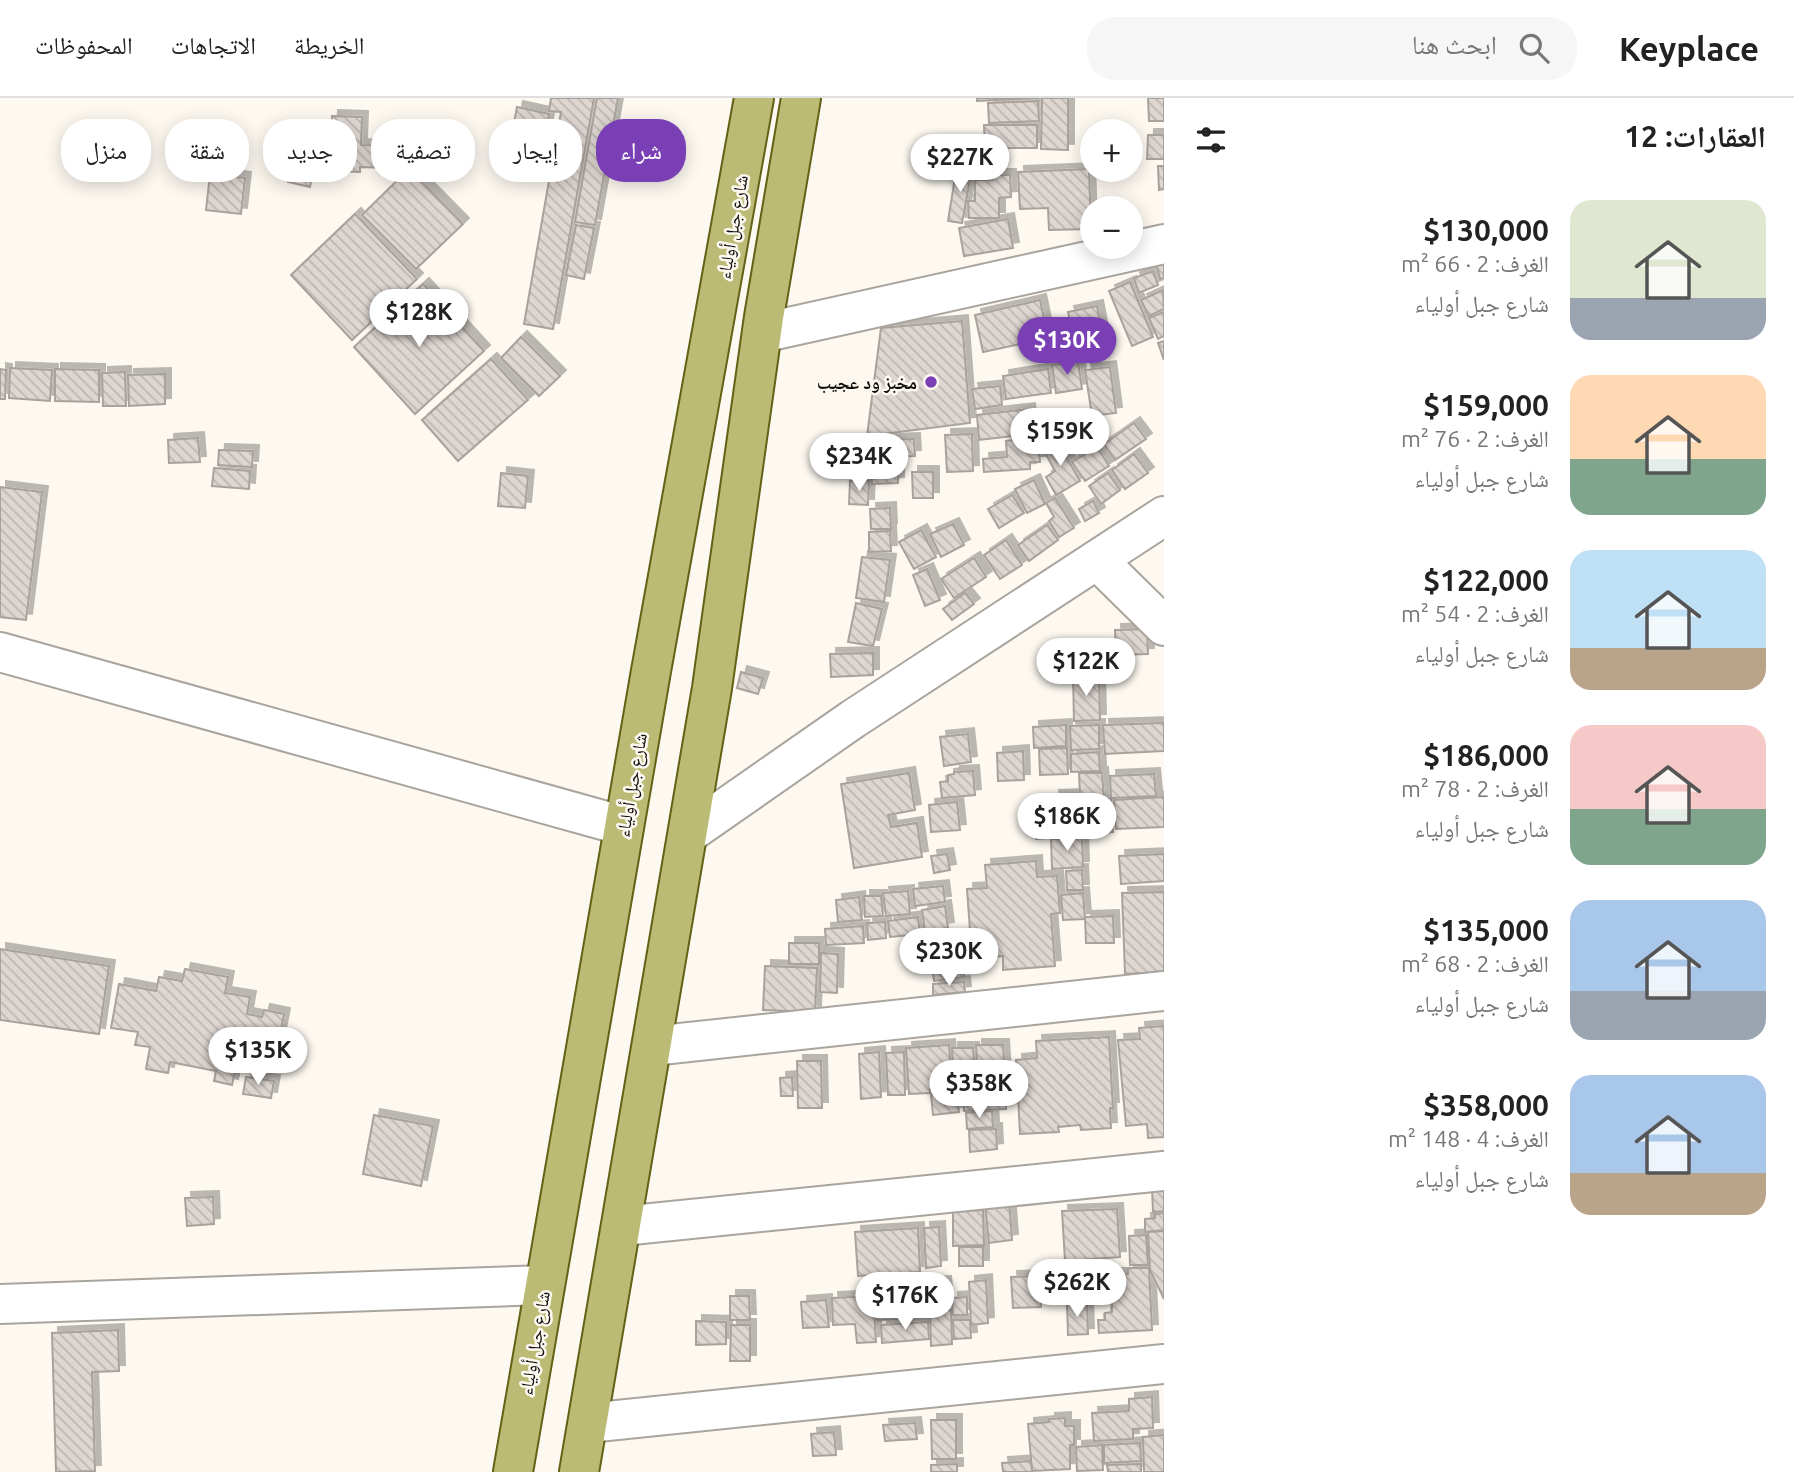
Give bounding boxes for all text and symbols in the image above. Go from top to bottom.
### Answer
search box [1087,17,1577,80]
icon: search [1515,29,1553,67]
text: ابحث هنا [1412,30,1497,59]
text: Keyplace [1619,30,1759,67]
text: المحفوظات [35,32,133,59]
text: الاتجاهات [171,32,256,59]
text: الخريطة [294,32,365,59]
chip: منزل [61,119,151,182]
chip: شقة [165,119,249,182]
chip: جديد [263,119,357,182]
chip: تصفية [371,119,475,182]
chip: إيجار [489,119,582,182]
chip: شراء [596,119,686,182]
map controls [1080,119,1143,259]
button: + [1080,119,1143,182]
text: العقارات: 12 [1624,119,1766,153]
icon: filters [1192,121,1230,159]
pin: $227K [911,134,1009,194]
text: $227K [926,144,994,169]
street label: شارع جبل أولياء [713,173,753,281]
button: − [1080,196,1143,259]
text: $130,000 [1423,213,1549,247]
icon: home [1626,228,1710,312]
text: الغرف: 2 · 66 m² [1401,251,1549,276]
pin: $128K [370,289,468,349]
text: شارع جبل أولياء [1415,291,1549,316]
text: $128K [385,299,453,324]
pin: $130K [1018,317,1116,377]
text: $130K [1033,327,1101,352]
place label: مخبز ود عجيب [817,372,917,394]
marker: مخبز ود عجيب [923,374,939,390]
text: $159,000 [1423,388,1549,422]
icon: home [1626,403,1710,487]
pin: $159K [1011,408,1109,468]
text: $159K [1026,418,1094,443]
text: الغرف: 2 · 76 m² [1401,426,1549,451]
pin: $234K [810,434,908,493]
text: $234K [825,443,893,468]
text: شارع جبل أولياء [1415,466,1549,491]
text: $122,000 [1423,563,1549,597]
icon: home [1626,578,1710,662]
text: الغرف: 2 · 54 m² [1401,601,1549,626]
pin: $122K [1037,638,1135,698]
text: شارع جبل أولياء [1415,641,1549,666]
text: $122K [1052,648,1120,673]
street label: شارع جبل أولياء [612,731,652,839]
text: $186,000 [1423,738,1549,772]
icon: home [1626,753,1710,837]
text: الغرف: 2 · 78 m² [1401,776,1549,801]
pin: $186K [1018,794,1116,853]
text: $186K [1033,803,1101,828]
text: شارع جبل أولياء [1415,816,1549,841]
text: $135,000 [1423,913,1549,947]
pin: $230K [900,928,998,988]
icon: home [1626,928,1710,1012]
text: $230K [915,938,983,963]
text: الغرف: 2 · 68 m² [1401,951,1549,976]
text: شارع جبل أولياء [1415,991,1549,1016]
pin: $135K [209,1028,307,1087]
text: $135K [224,1037,292,1062]
pin: $358K [930,1060,1028,1120]
text: $358K [945,1070,1013,1095]
text: $358,000 [1423,1088,1549,1122]
icon: home [1626,1103,1710,1187]
text: الغرف: 4 · 148 m² [1388,1126,1549,1151]
text: شارع جبل أولياء [1415,1166,1549,1191]
pin: $262K [1028,1260,1126,1319]
text: $262K [1043,1269,1111,1294]
pin: $176K [856,1272,954,1332]
text: $176K [871,1282,939,1307]
street label: شارع جبل أولياء [515,1289,555,1397]

